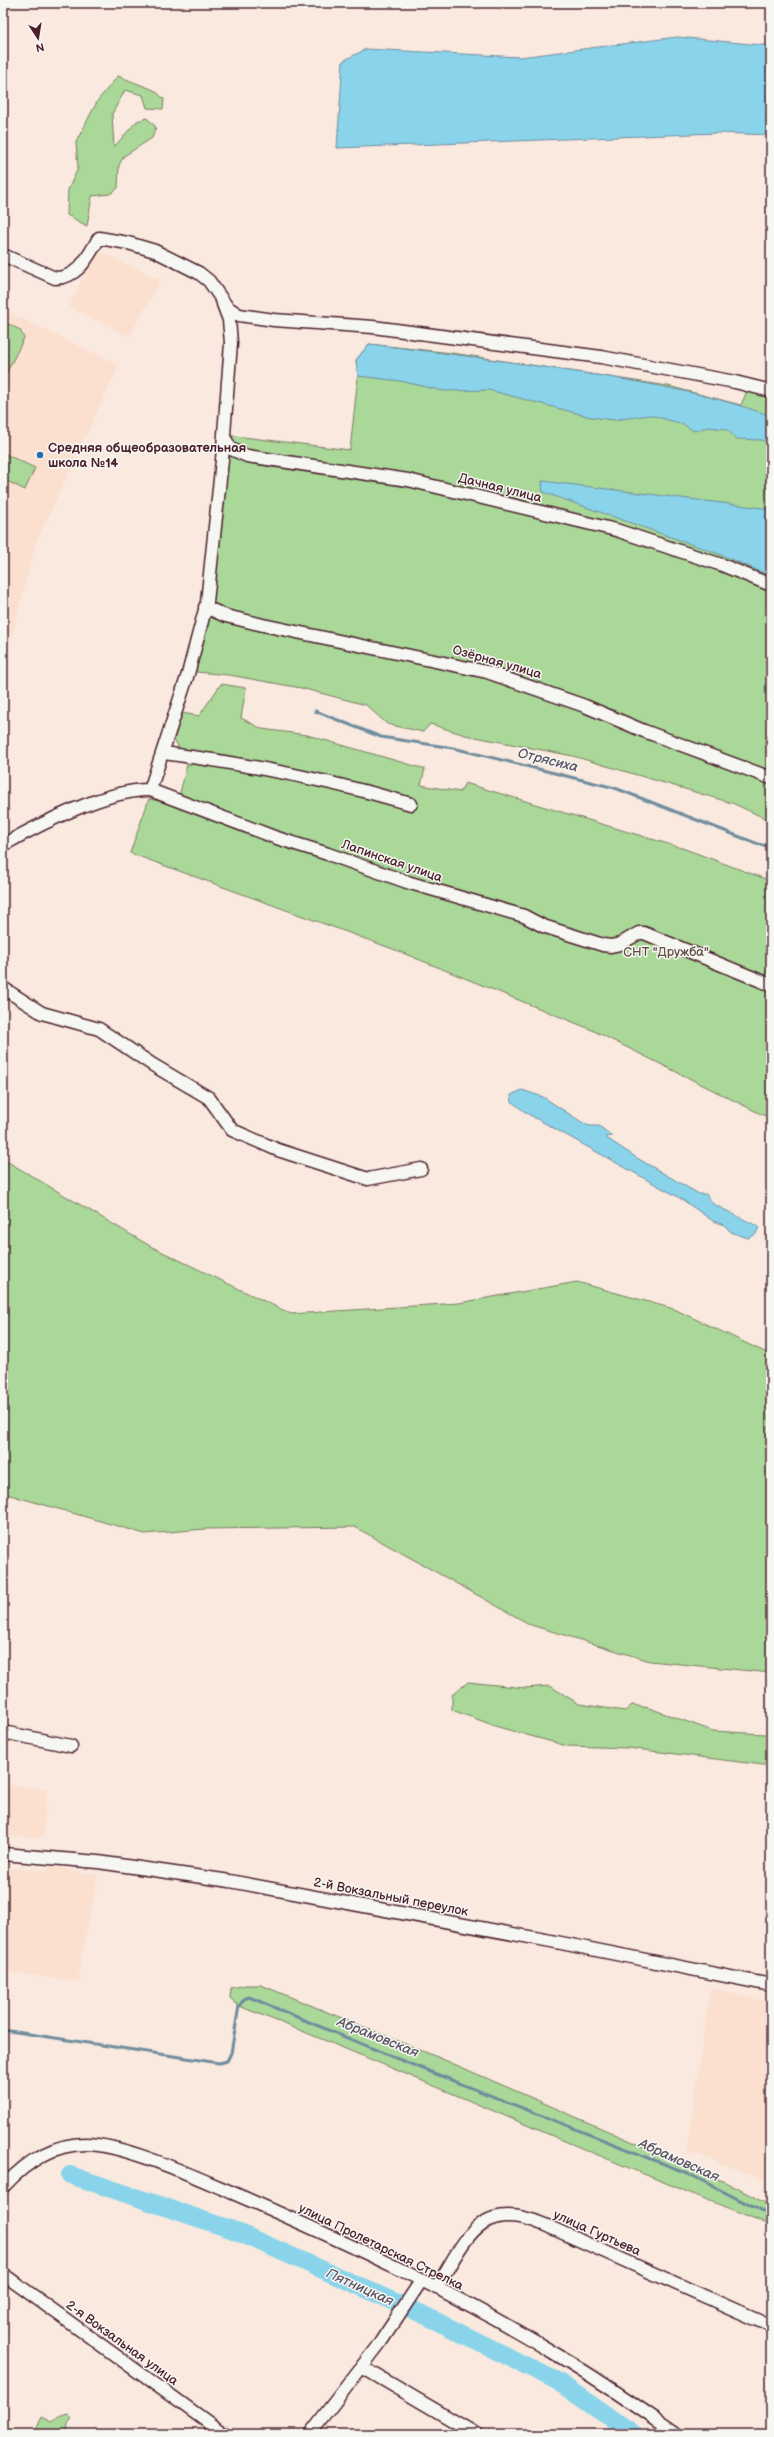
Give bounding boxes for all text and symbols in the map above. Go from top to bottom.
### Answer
north arrow [18,18,58,58]
text: N [35,40,45,55]
place label: Средняя общеобразовательная школа №14 [48,440,246,471]
marker: Средняя общеобразовательная школа №14 [35,450,45,460]
street label: Дачная улица [457,470,544,506]
street label: Озёрная улица [451,642,544,682]
water label: Отрясиха [516,744,580,776]
street label: Лапинская улица [339,836,445,886]
park label: СНТ "Дружба" [623,944,709,960]
street label: 2-й Вокзальный переулок [312,1874,470,1920]
water label: Абрамовская [334,2013,422,2061]
water label: Абрамовская [635,2134,722,2185]
street label: улица Пролетарская Стрелка [296,2200,466,2294]
street label: улица Гуртьева [551,2207,643,2260]
water label: Пятницкая [324,2265,397,2310]
street label: 2-я Вокзальная улица [63,2297,181,2389]

